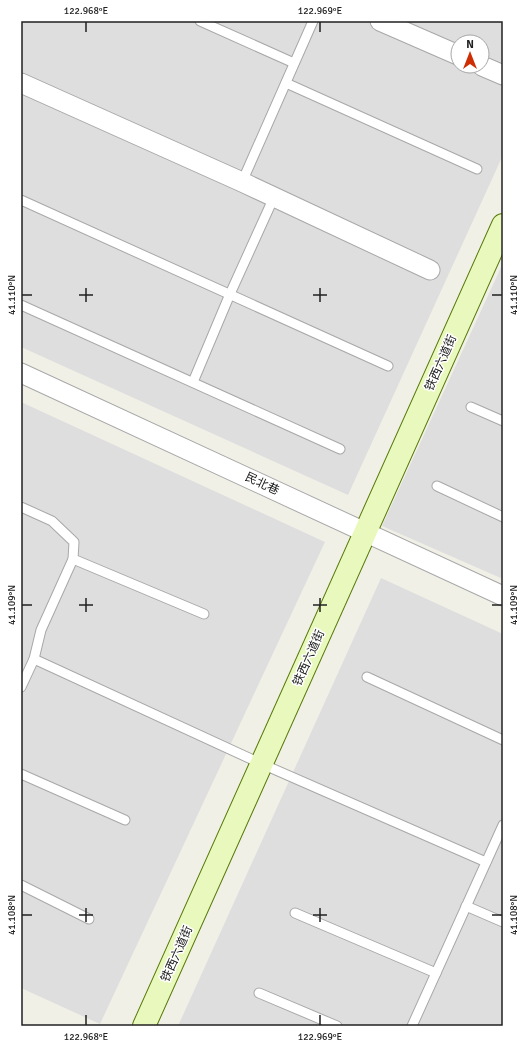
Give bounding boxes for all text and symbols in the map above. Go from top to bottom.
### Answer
text: 122.968°E [64,5,109,17]
text: 122.969°E [298,5,343,17]
north arrow [450,34,490,74]
text: N [466,38,474,51]
text: 41.110°N [6,275,18,315]
text: 41.110°N [508,275,520,315]
street label: 铁西六道街 [422,333,460,393]
street label: 民北巷 [243,470,281,498]
text: 41.109°N [6,585,18,625]
text: 41.109°N [508,585,520,625]
street label: 铁西六道街 [290,628,328,688]
text: 41.108°N [6,895,18,935]
text: 41.108°N [508,895,520,935]
street label: 铁西六道街 [158,924,196,984]
text: 122.968°E [64,1031,109,1043]
text: 122.969°E [298,1031,343,1043]

